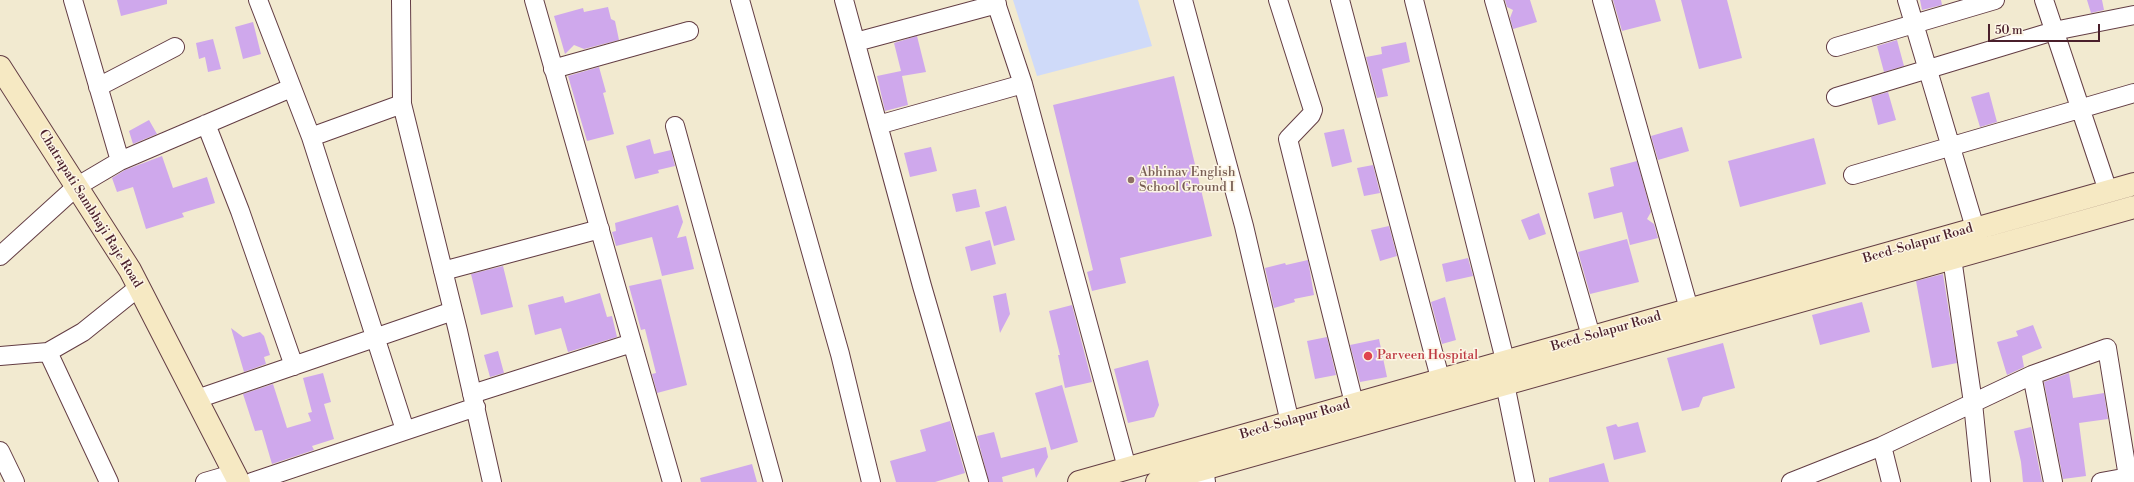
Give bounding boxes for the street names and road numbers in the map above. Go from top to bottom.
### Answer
street label: Chatrapati Sambhaji Raje Road [35,127,145,291]
street label: Beed-Solapur Road [1861,221,1975,267]
street label: Beed-Solapur Road [1549,309,1663,355]
street label: Beed-Solapur Road [1238,397,1352,443]

